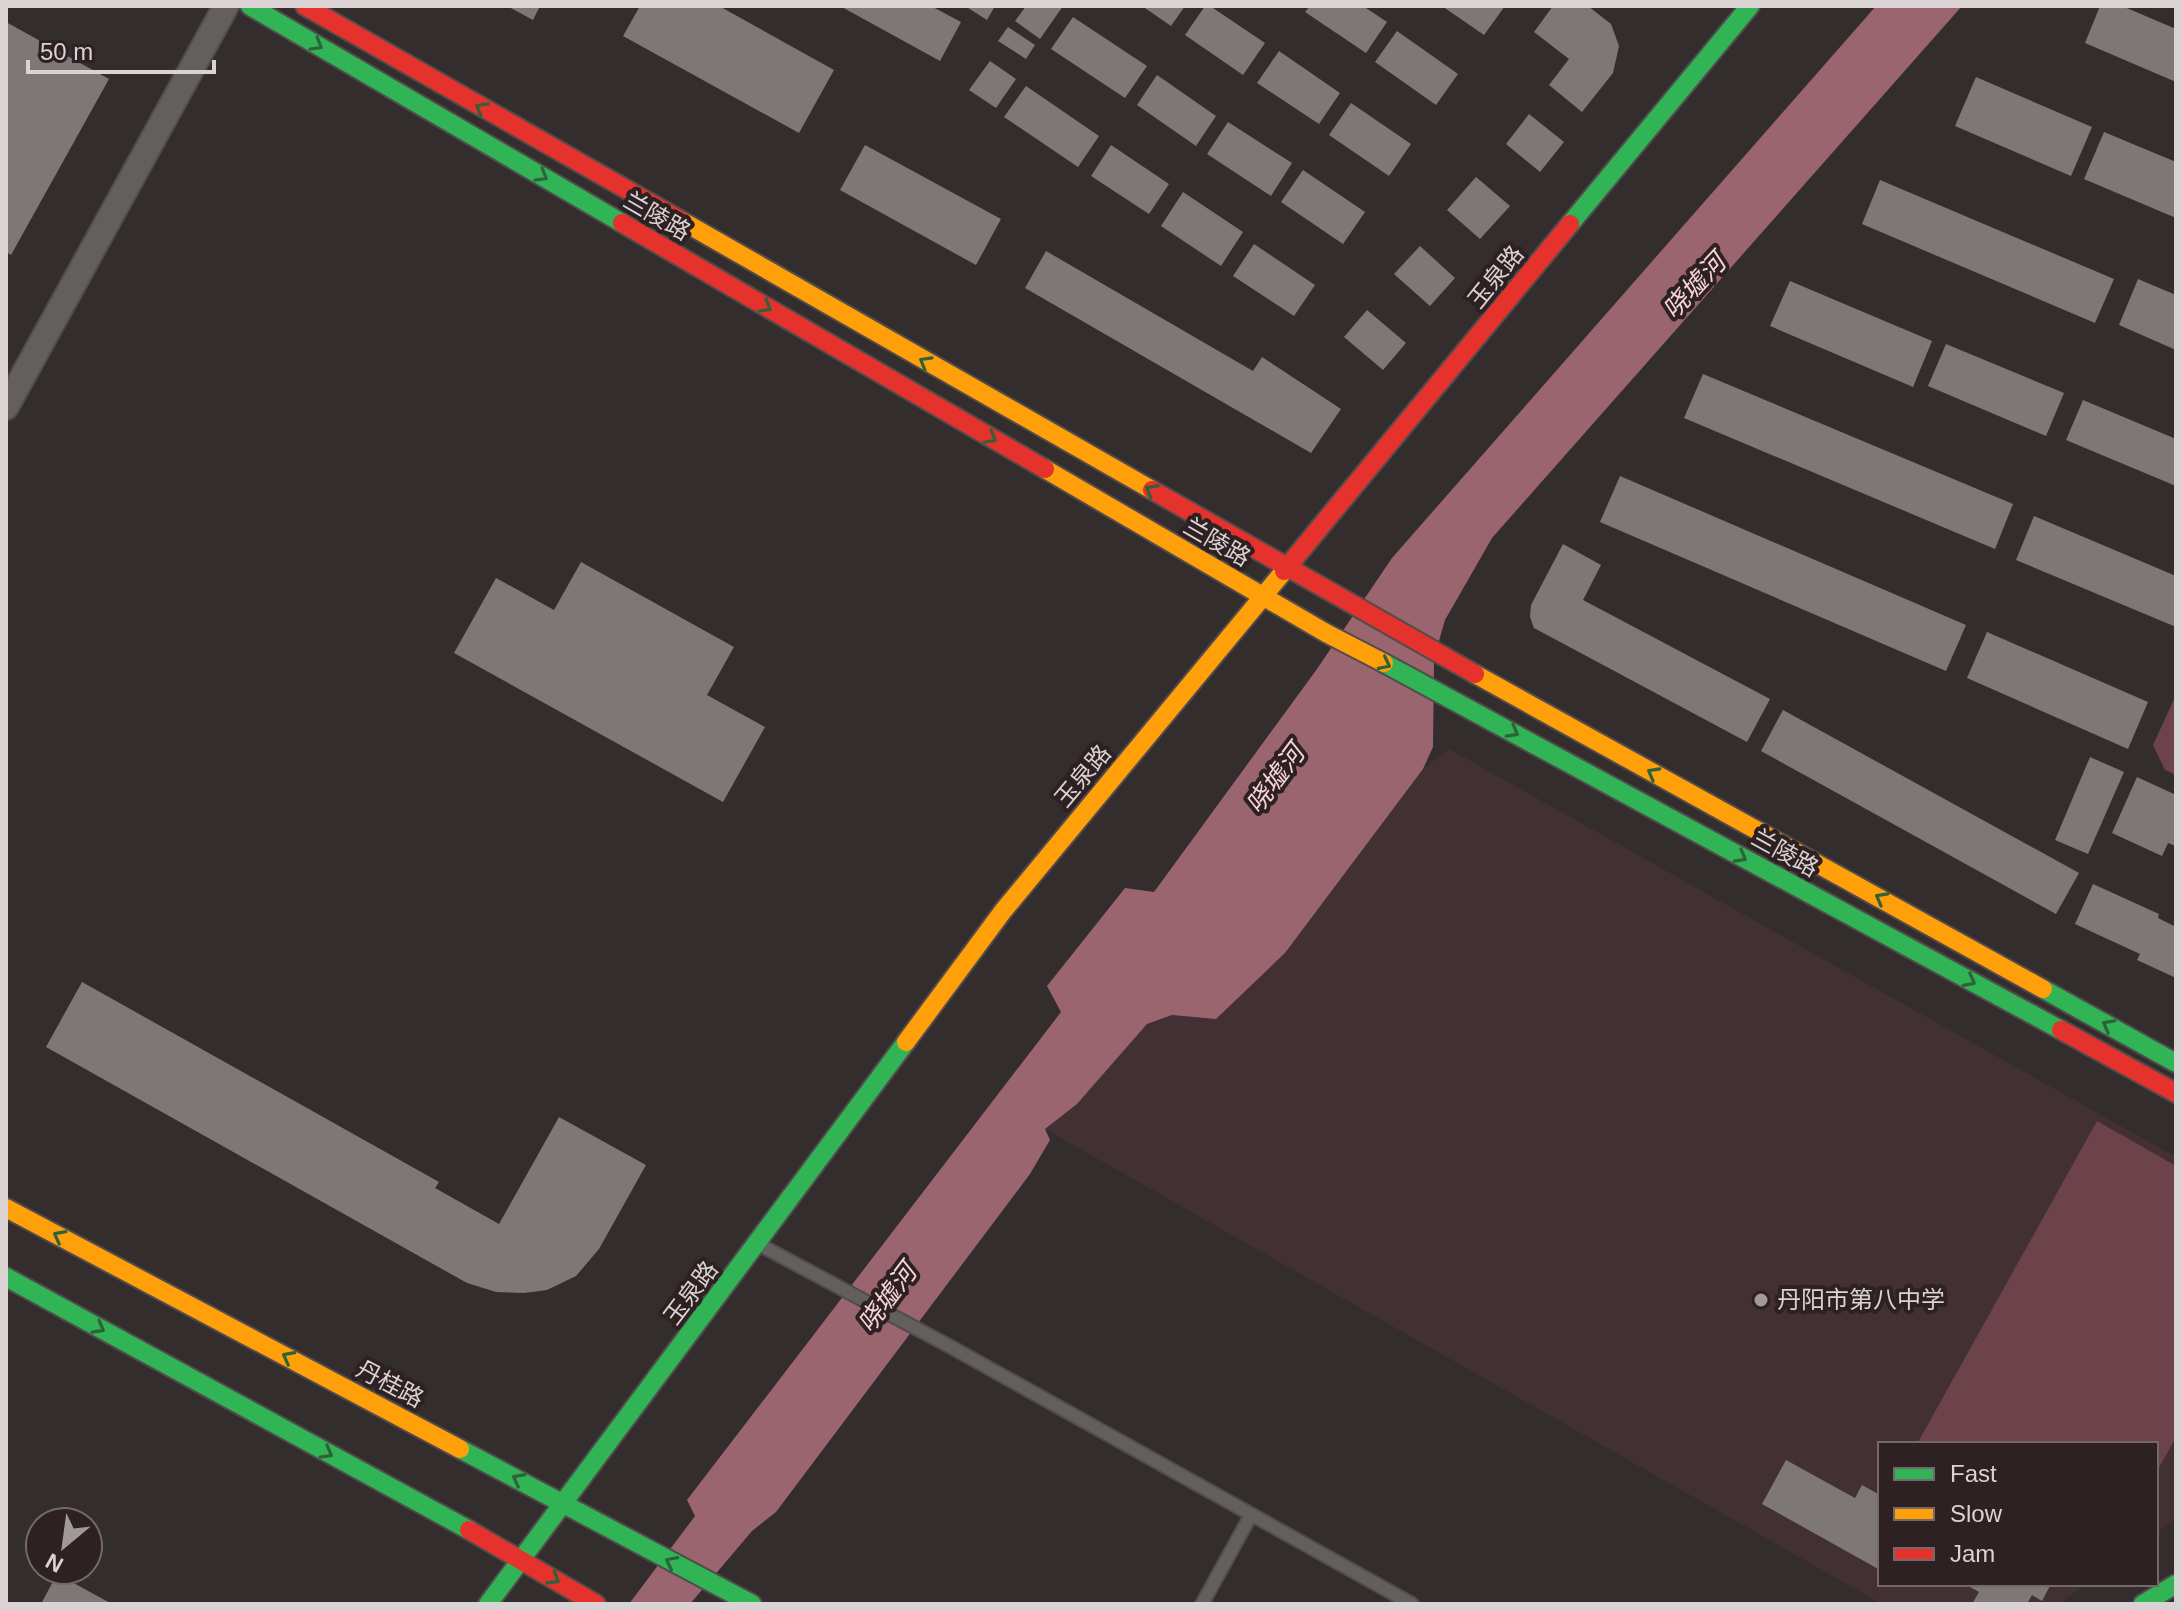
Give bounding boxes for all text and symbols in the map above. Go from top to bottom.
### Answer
scale bar [28,24,214,74]
one-way arrow [308,35,323,51]
text: 50 m [40,38,93,65]
one-way arrow [475,102,490,118]
one-way arrow [533,166,548,182]
street label: 兰陵路 [619,186,695,245]
street label: 玉泉路 [1462,240,1529,313]
water label: 哓墟河 [1656,244,1735,325]
one-way arrow [757,297,772,313]
one-way arrow [920,356,934,372]
one-way arrow [982,428,997,444]
one-way arrow [1145,485,1159,500]
street label: 兰陵路 [1179,512,1255,571]
one-way arrow [1377,654,1392,670]
one-way arrow [1505,723,1520,738]
water label: 哓墟河 [1240,735,1313,819]
street label: 玉泉路 [1049,739,1116,812]
one-way arrow [1647,767,1662,783]
street label: 兰陵路 [1747,823,1823,882]
one-way arrow [1733,847,1747,863]
one-way arrow [1874,893,1889,908]
one-way arrow [1961,971,1975,987]
one-way arrow [2102,1019,2117,1035]
one-way arrow [52,1230,67,1245]
water label: 哓墟河 [852,1254,925,1338]
street label: 玉泉路 [658,1256,723,1330]
place label: 丹阳市第八中学 [1777,1286,1945,1313]
marker: 丹阳市第八中学 [1752,1291,1770,1309]
one-way arrow [90,1318,105,1334]
one-way arrow [282,1352,297,1367]
street label: 丹桂路 [352,1355,428,1412]
legend [1878,1442,2158,1586]
one-way arrow [319,1443,334,1458]
text: Fast [1950,1460,1997,1487]
one-way arrow [512,1474,526,1489]
text: Slow [1950,1500,2003,1527]
north arrow [24,1506,104,1586]
text: Jam [1950,1540,1995,1567]
text: N [42,1548,68,1578]
one-way arrow [665,1556,680,1572]
one-way arrow [545,1570,560,1585]

